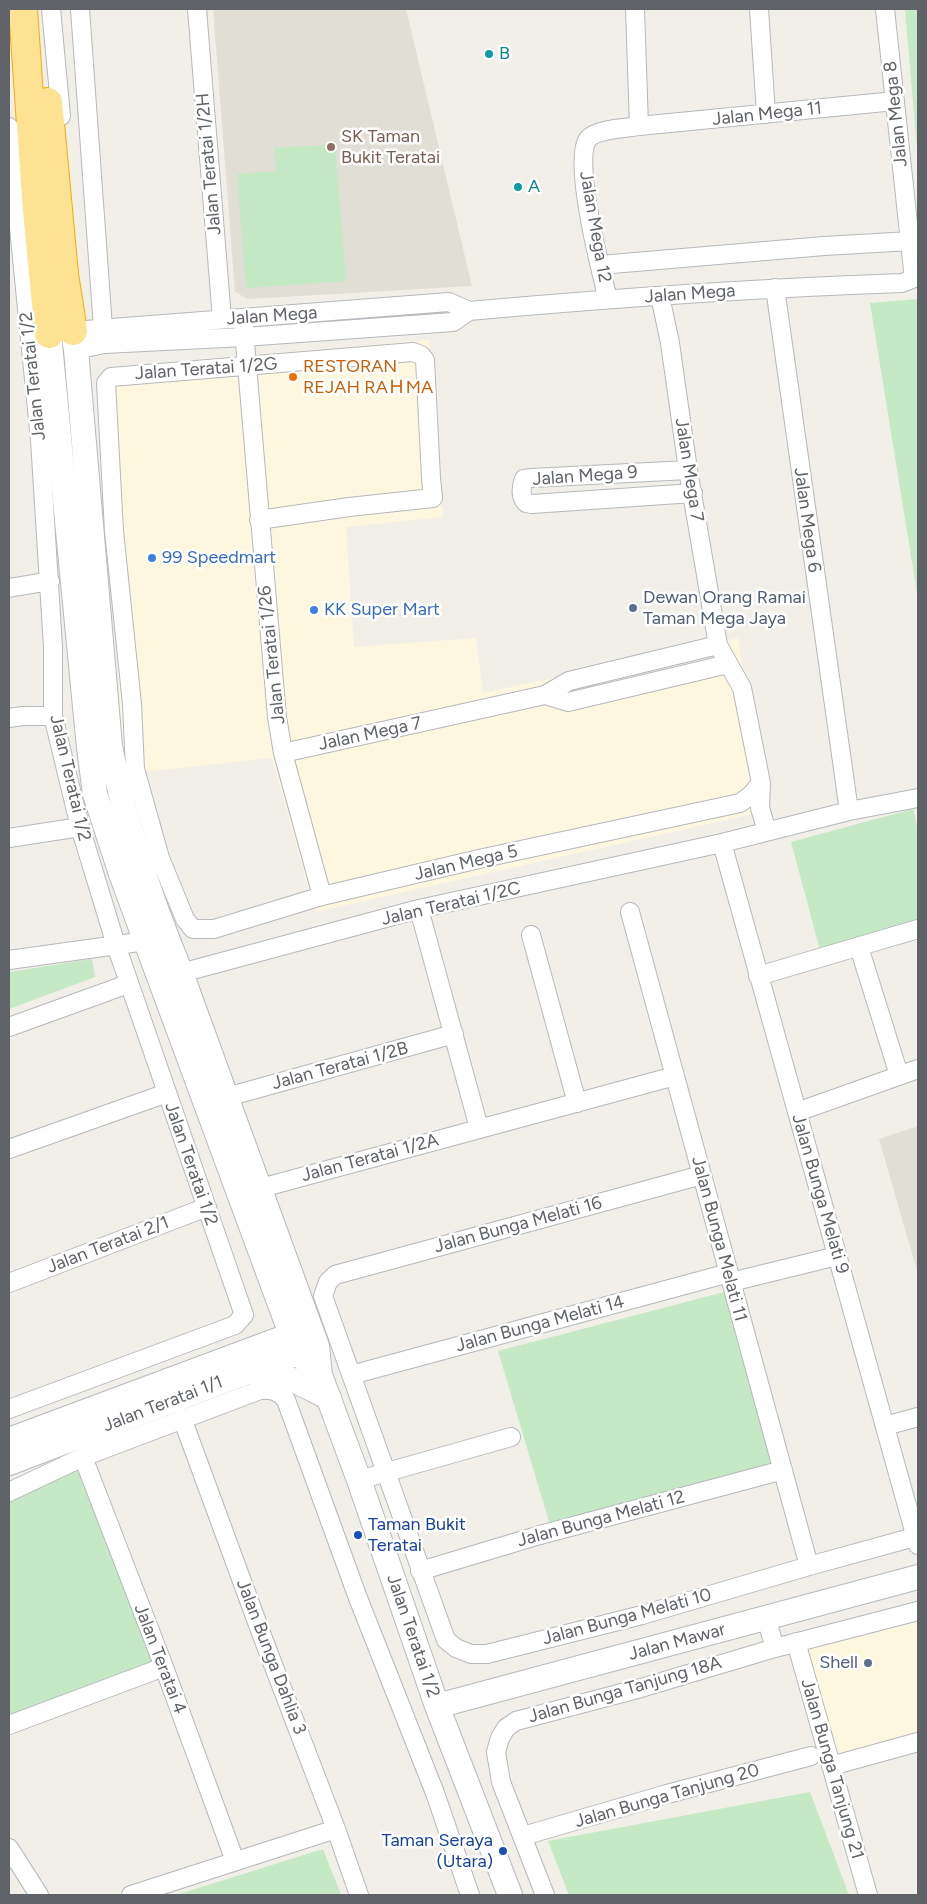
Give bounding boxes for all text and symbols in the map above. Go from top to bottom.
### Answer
place label: B [499,43,510,65]
marker: B [483,48,495,60]
street label: Jalan Mega 8 [880,60,912,168]
street label: Jalan Teratai 1/2H [192,92,226,236]
street label: Jalan Mega 11 [711,97,823,131]
place label: SK Taman Bukit Teratai [341,126,440,168]
marker: SK Taman Bukit Teratai [325,141,337,153]
street label: Jalan Mega 12 [575,170,615,284]
place label: A [528,176,540,198]
marker: A [512,181,524,193]
street label: Jalan Mega [644,280,736,308]
street label: Jalan Mega [226,302,318,330]
street label: Jalan Teratai 1/2 [16,311,50,441]
street label: Jalan Teratai 1/2G [134,353,278,385]
place label: RESTORAN REJAH RAＨMA [303,356,433,398]
marker: RESTORAN REJAH RAＨMA [287,371,299,383]
street label: Jalan Mega 7 [670,416,708,524]
street label: Jalan Mega 9 [532,462,638,490]
street label: Jalan Mega 6 [789,466,825,574]
place label: 99 Speedmart [162,547,276,569]
marker: 99 Speedmart [146,552,158,564]
street label: Jalan Teratai 1/26 [254,585,290,725]
place label: Dewan Orang Ramai Taman Mega Jaya [643,587,806,630]
place label: KK Super Mart [324,599,440,621]
marker: Dewan Orang Ramai Taman Mega Jaya [627,602,639,614]
marker: KK Super Mart [308,604,320,616]
street label: Jalan Teratai 1/2 [45,713,95,843]
street label: Jalan Mega 7 [316,713,424,755]
street label: Jalan Mega 5 [412,841,520,885]
street label: Jalan Teratai 1/2C [379,878,523,930]
street label: Jalan Teratai 1/2B [270,1037,410,1095]
street label: Jalan Teratai 1/2 [160,1099,222,1229]
street label: Jalan Bunga Melati 9 [787,1112,853,1276]
street label: Jalan Teratai 1/2A [299,1129,441,1187]
street label: Jalan Bunga Melati 11 [687,1154,751,1324]
street label: Jalan Bunga Melati 16 [432,1192,604,1258]
street label: Jalan Teratai 2/1 [44,1212,172,1278]
street label: Jalan Bunga Melati 14 [453,1291,627,1357]
street label: Jalan Teratai 1/1 [100,1371,226,1437]
street label: Jalan Bunga Melati 12 [515,1486,687,1552]
place label: Taman Bukit Teratai [368,1514,466,1556]
marker: Taman Bukit Teratai [352,1529,364,1541]
street label: Jalan Teratai 1/2 [382,1571,444,1701]
street label: Jalan Bunga Dahlia 3 [231,1576,311,1738]
street label: Jalan Bunga Melati 10 [540,1584,714,1650]
street label: Jalan Teratai 4 [129,1601,191,1717]
street label: Jalan Mawar [626,1619,728,1665]
street label: Jalan Bunga Tanjung 18A [526,1652,724,1728]
place label: Shell [819,1652,858,1674]
marker: Shell [862,1657,874,1669]
street label: Jalan Bunga Tanjung 21 [796,1676,868,1862]
street label: Jalan Bunga Tanjung 20 [572,1759,762,1833]
place label: Taman Seraya (Utara) [382,1830,493,1872]
marker: Taman Seraya (Utara) [497,1845,509,1857]

